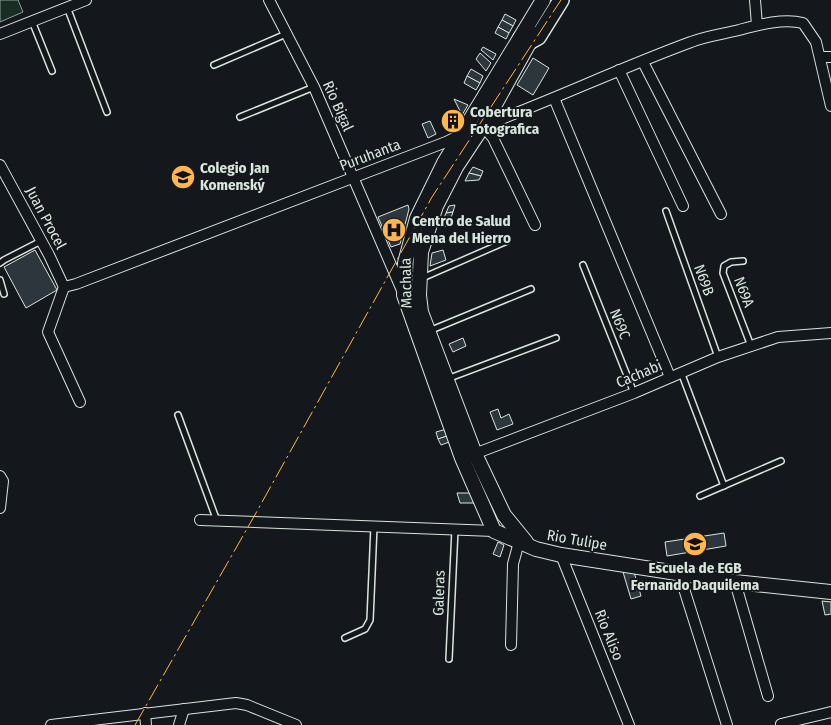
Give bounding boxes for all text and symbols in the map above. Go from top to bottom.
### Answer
street label: Rio Bigal [319,78,357,134]
place label: Cobertura Fotografica [470,103,540,138]
building icon: Cobertura Fotografica [440,108,466,134]
street label: Puruhanta [337,135,403,175]
place label: Colegio Jan Komenský [200,159,269,194]
school or university icon: Colegio Jan Komenský [170,164,196,190]
street label: Juan Procel [22,184,70,252]
place label: Centro de Salud Mena del Hierro [412,212,511,247]
hospital icon: Centro de Salud Mena del Hierro [381,217,407,243]
street label: Machala [397,257,415,309]
street label: N69B [690,262,718,298]
street label: N69A [730,274,758,310]
street label: N69C [606,306,634,342]
street label: Cachabi [613,356,665,392]
street label: Rio Tulipe [546,526,608,554]
school or university icon: Escuela de EGB Fernando Daquilema [682,531,708,557]
place label: Escuela de EGB Fernando Daquilema [631,559,760,594]
street label: Galeras [429,570,449,616]
street label: Rio Aliso [591,607,627,663]

